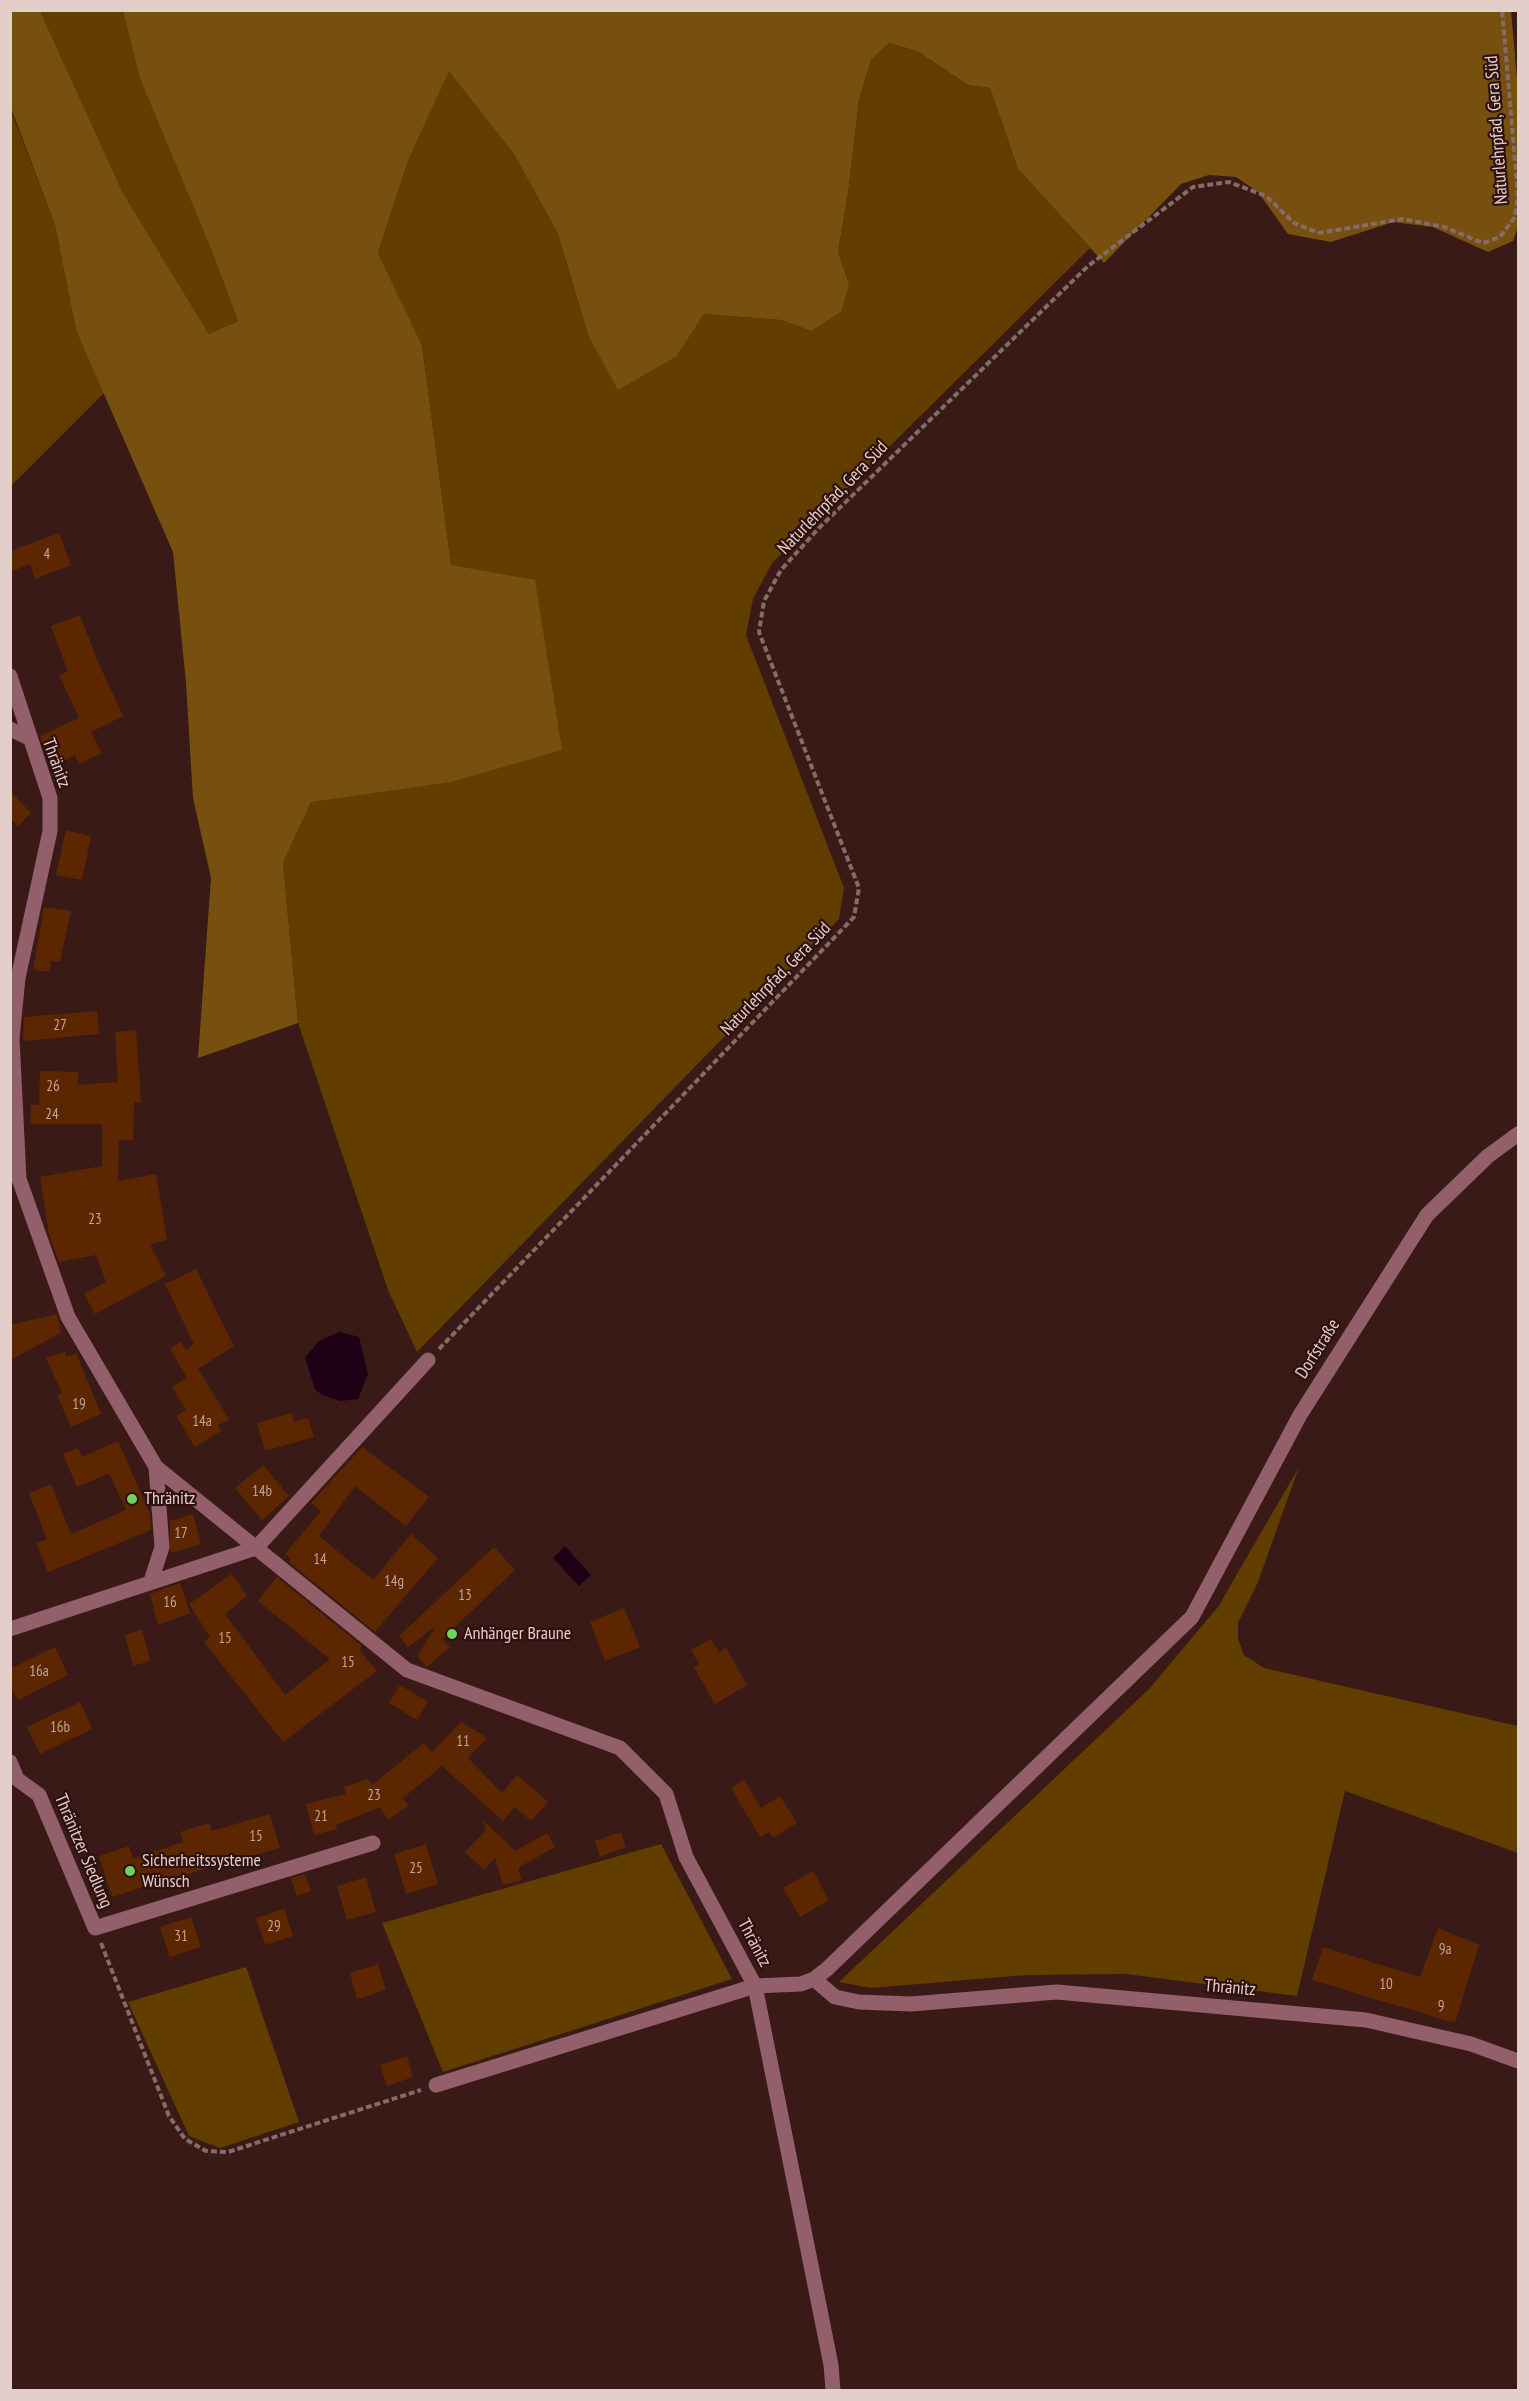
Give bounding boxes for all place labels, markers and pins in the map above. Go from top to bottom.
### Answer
place label: Thränitz [144,1488,195,1510]
marker: Thränitz [125,1492,139,1506]
place label: Anhänger Braune [464,1623,571,1645]
marker: Anhänger Braune [445,1627,459,1641]
place label: Sicherheitssysteme Wünsch [142,1850,261,1892]
marker: Sicherheitssysteme Wünsch [123,1864,137,1878]

